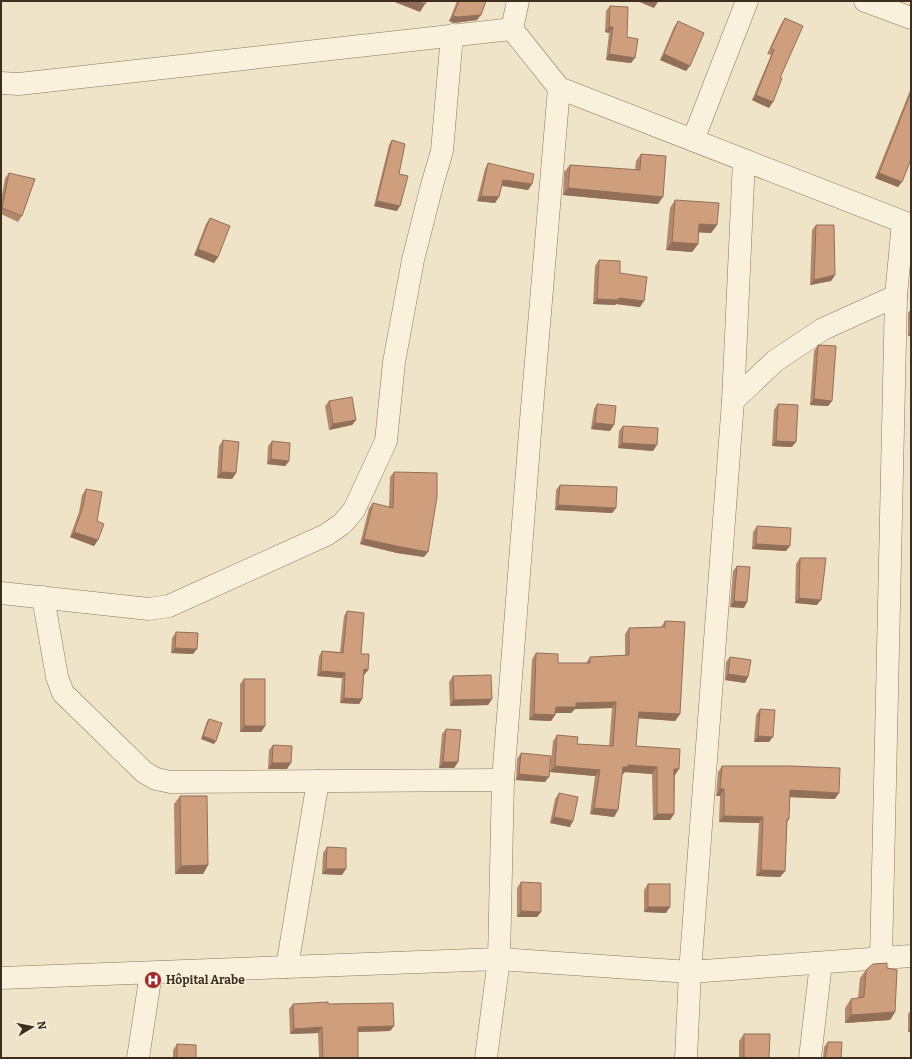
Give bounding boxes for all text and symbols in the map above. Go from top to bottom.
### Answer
hospital icon: Hôpital Arabe [143,970,163,990]
place label: Hôpital Arabe [166,973,245,987]
north arrow [12,1007,52,1047]
text: N [34,1020,49,1031]

